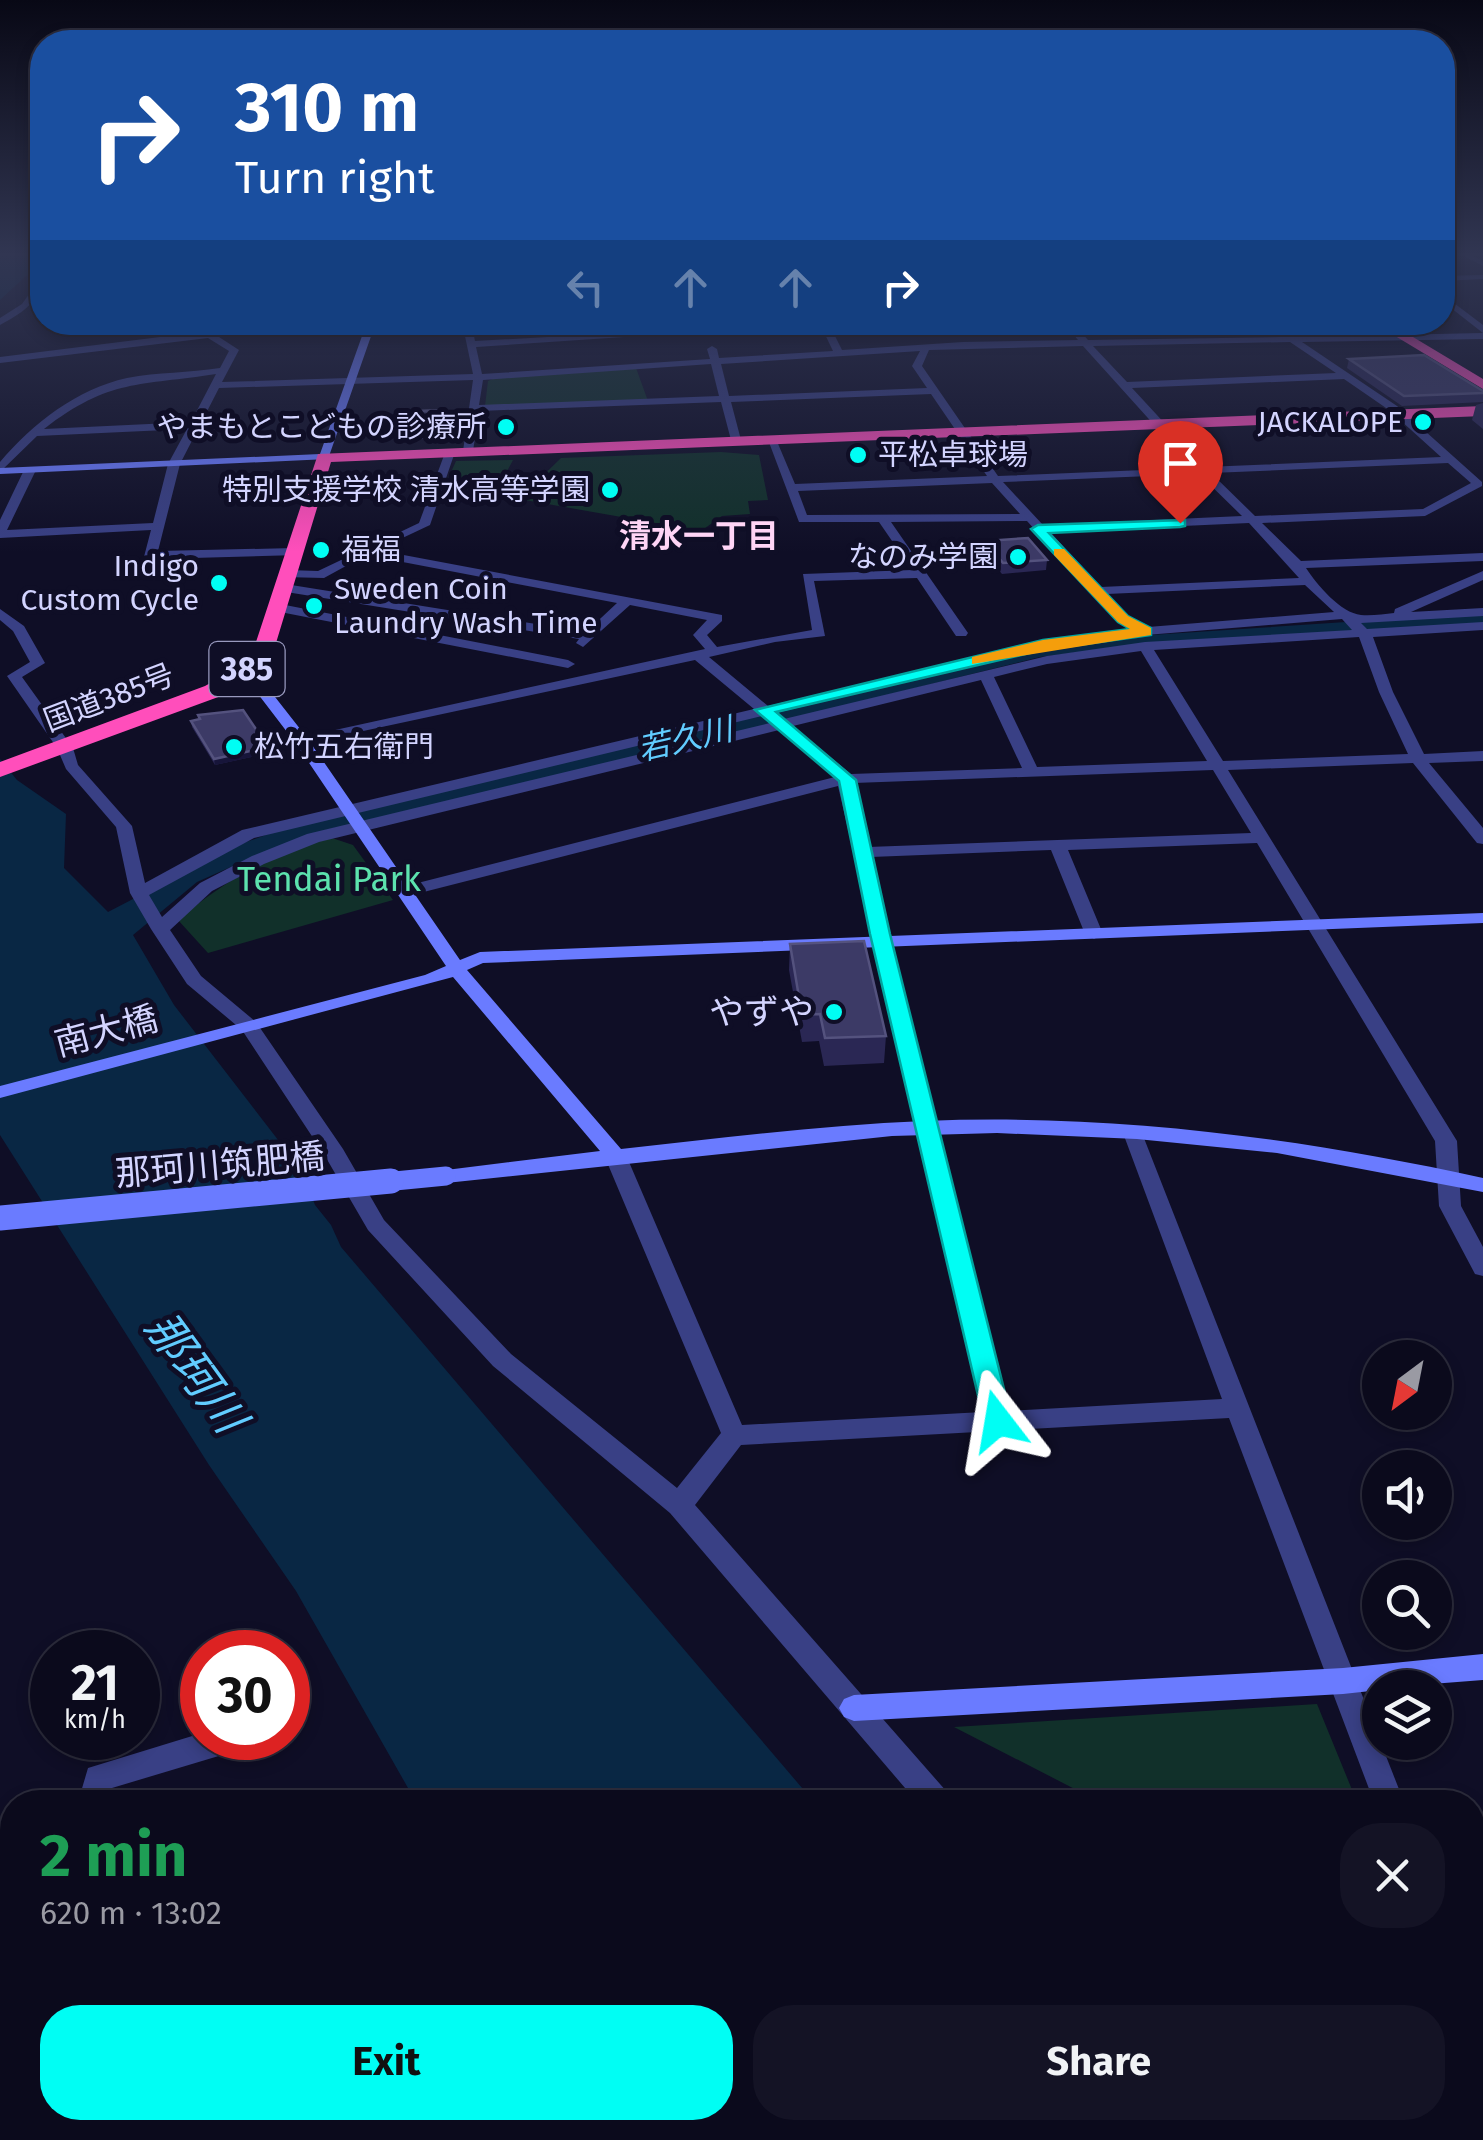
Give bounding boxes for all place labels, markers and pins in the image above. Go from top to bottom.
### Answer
place label: JACKALOPE [1257,404,1403,440]
place label: やまもとこどもの診療所 [157,409,486,445]
marker: JACKALOPE [1412,411,1434,433]
marker: やまもとこどもの診療所 [495,416,517,438]
pin [1138,421,1223,524]
place label: 平松卓球場 [878,437,1028,473]
marker: 平松卓球場 [847,444,869,466]
place label: 特別支援学校 清水高等学園 [222,472,590,508]
marker: 特別支援学校 清水高等学園 [599,479,621,501]
place label: 福福 [341,532,401,568]
marker: 福福 [310,539,332,561]
place label: なのみ学園 [848,539,998,575]
marker: なのみ学園 [1007,546,1029,568]
place label: Indigo Custom Cycle [20,548,199,618]
place label: Sweden Coin Laundry Wash Time [334,571,598,641]
marker: Indigo Custom Cycle [208,572,230,594]
marker: Sweden Coin Laundry Wash Time [303,595,325,617]
place label: 松竹五右衛門 [254,729,434,765]
marker: 松竹五右衛門 [223,736,245,758]
place label: やずや [709,991,814,1033]
marker: やずや [823,1001,845,1023]

